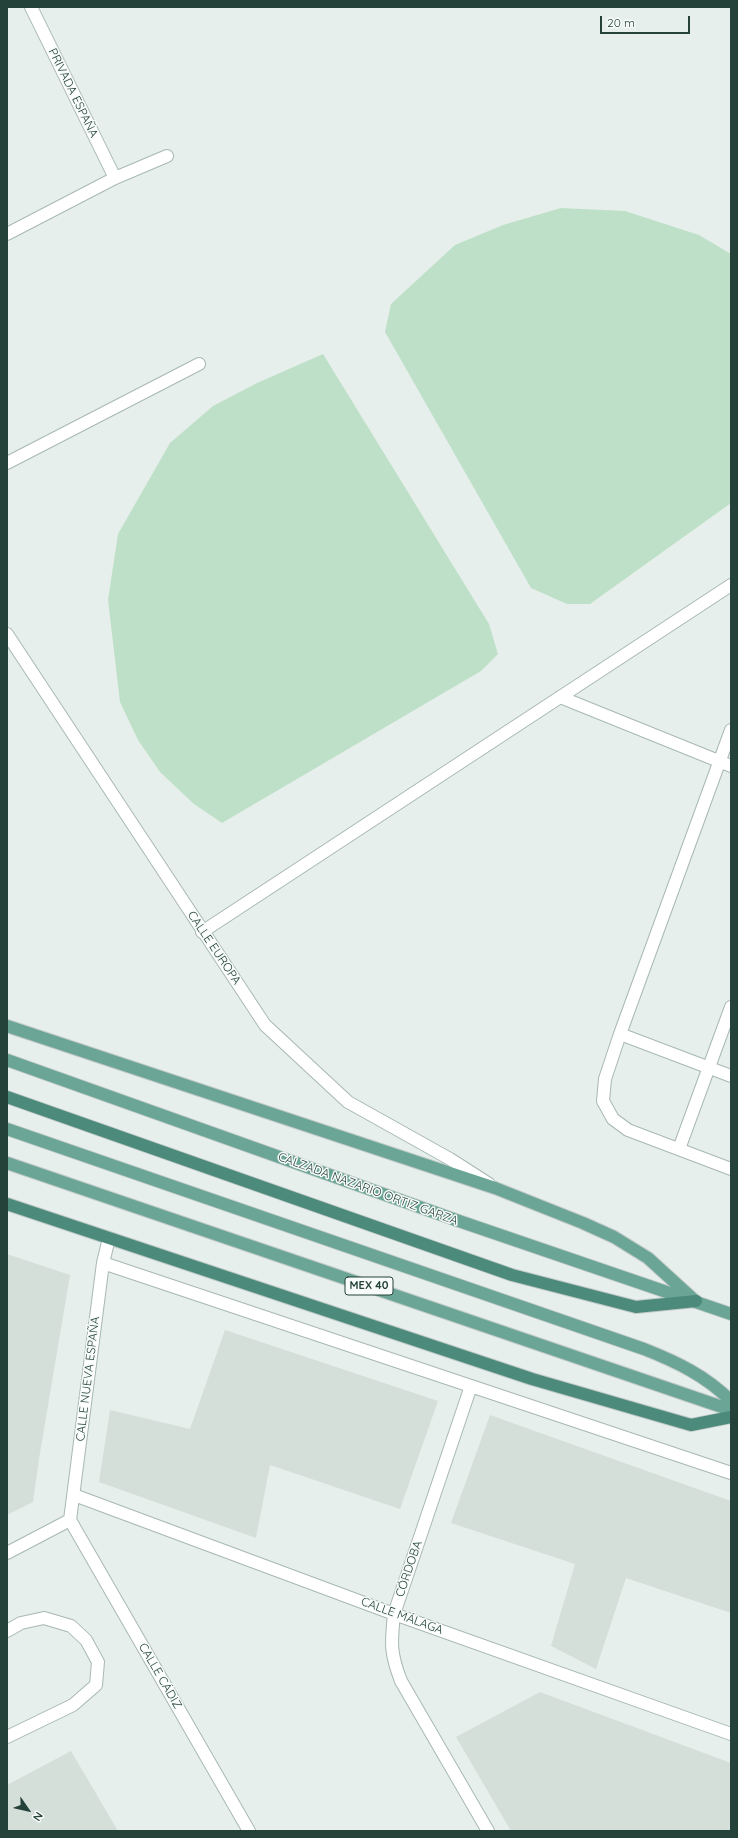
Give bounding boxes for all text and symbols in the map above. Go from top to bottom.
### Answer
scale bar [602,8,692,34]
text: 20 m [607,15,635,30]
street label: PRIVADA ESPAÑA [45,46,101,140]
street label: CALLE EUROPA [184,909,244,987]
street label: CALZADA NAZARIO ORTIZ GARZA [276,1150,460,1228]
road number: MEX 40 [345,1277,393,1295]
street label: CALLE NUEVA ESPAÑA [73,1316,103,1442]
street label: CÓRDOBA [393,1539,425,1599]
street label: CALLE MÁLAGA [359,1594,445,1638]
street label: CALLE CÁDIZ [135,1641,185,1711]
north arrow [8,1790,48,1830]
text: N [30,1809,46,1824]

